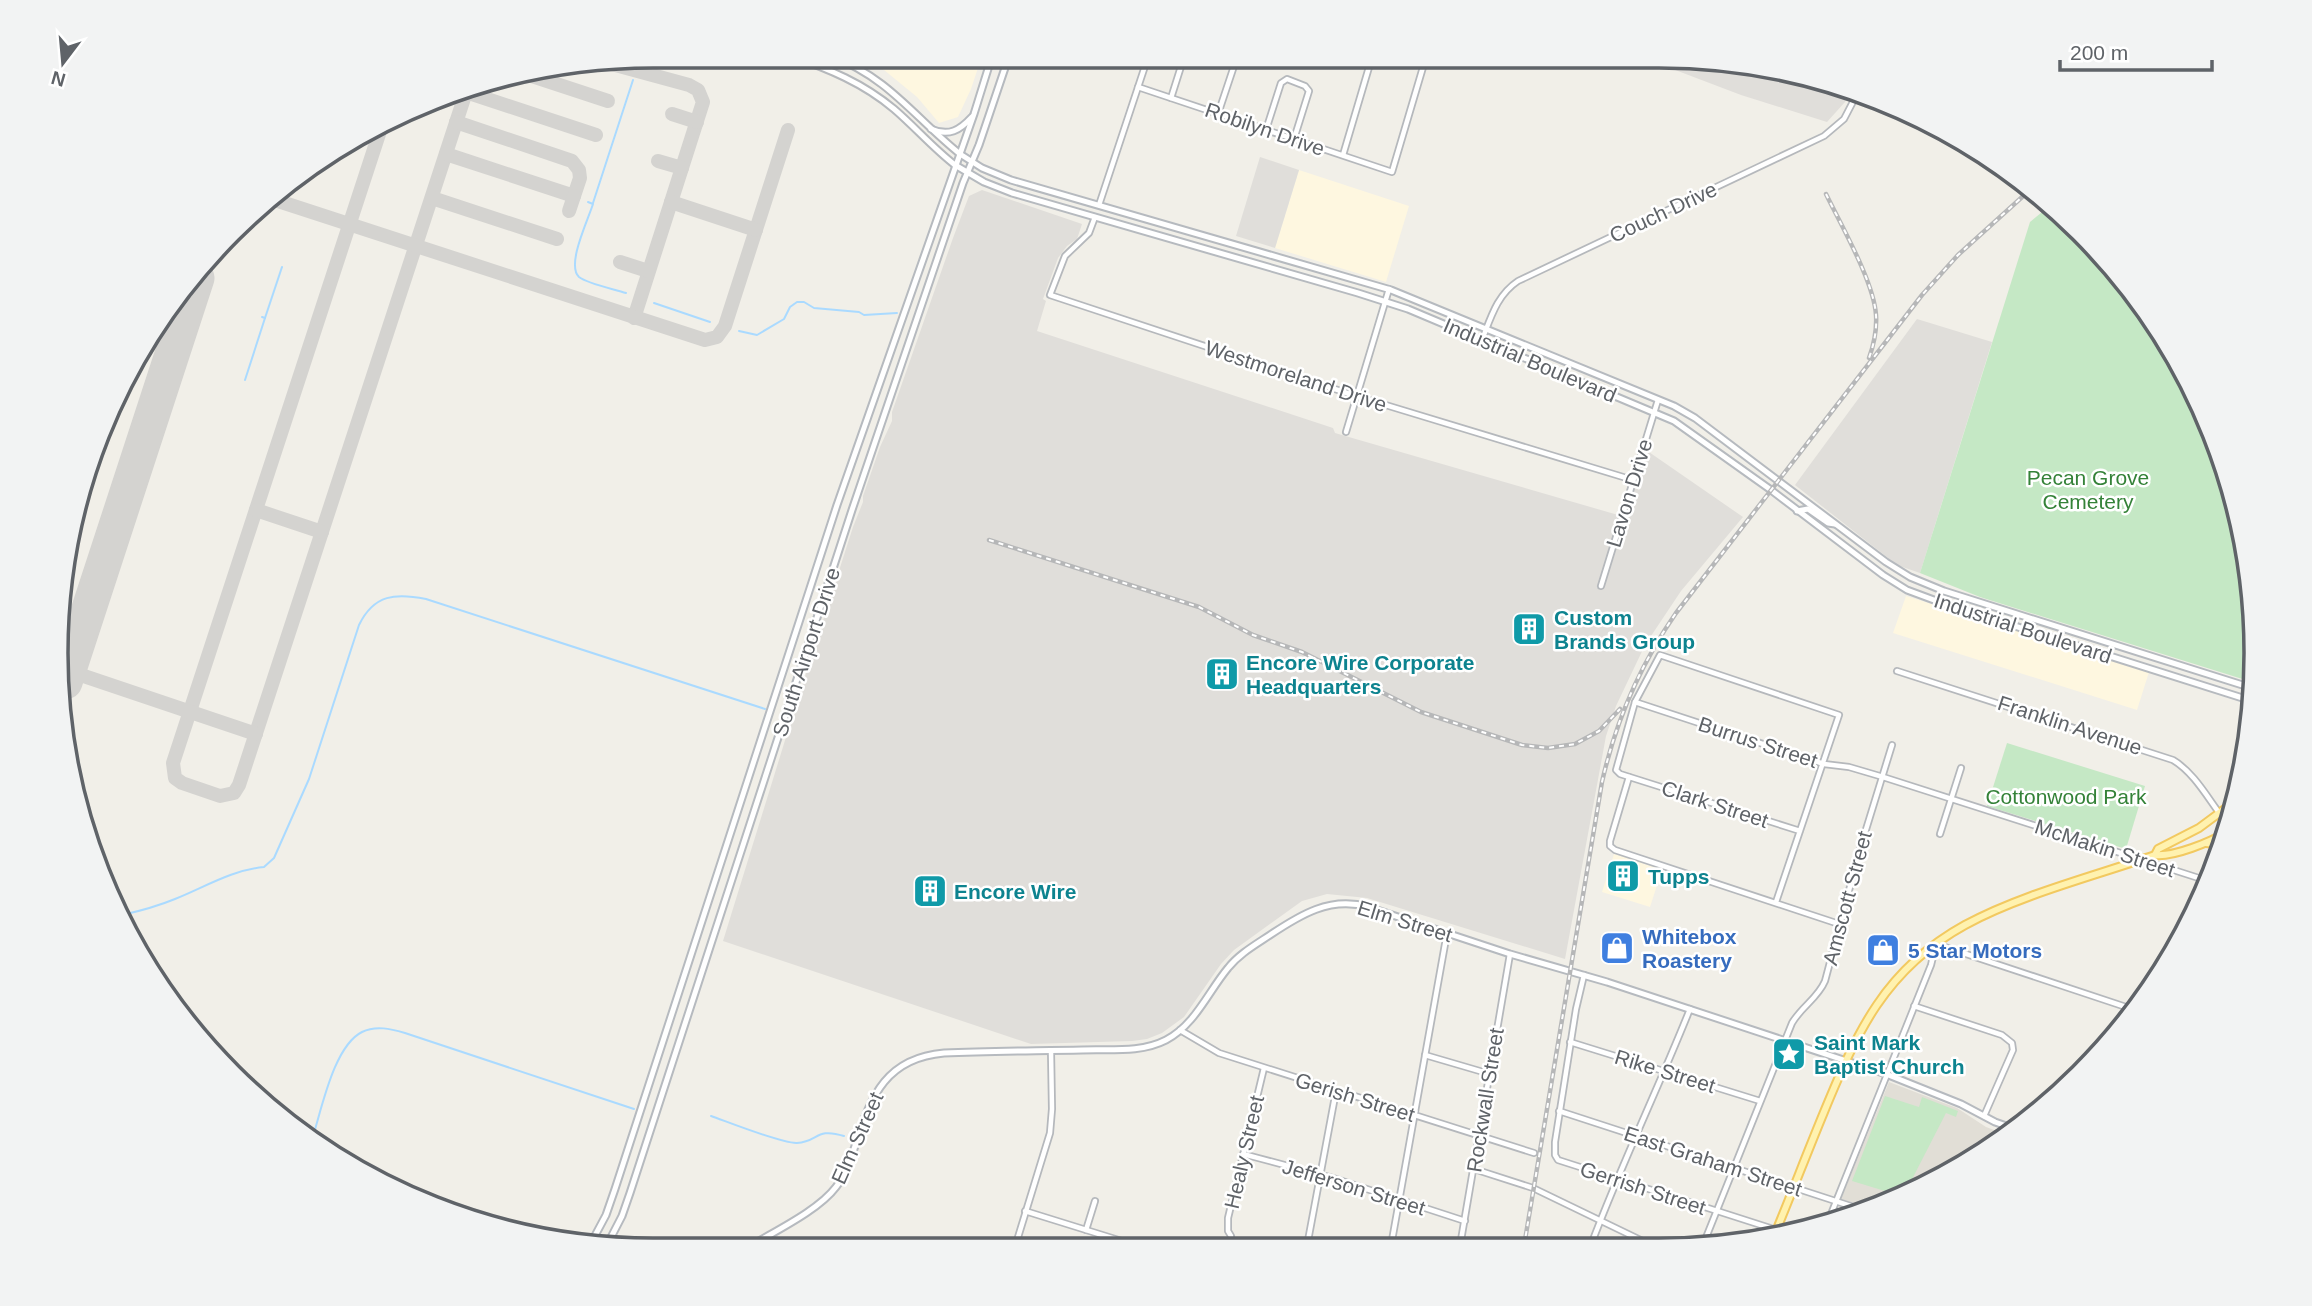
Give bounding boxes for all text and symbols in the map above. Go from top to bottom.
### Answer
north arrow [28,28,98,98]
scale bar [2060,28,2212,72]
text: 200 m [2070,41,2128,64]
text: N [49,67,68,91]
street label: Robilyn Drive [1202,98,1328,160]
street label: Couch Drive [1606,177,1720,247]
street label: Industrial Boulevard [1440,313,1620,407]
street label: Westmoreland Drive [1202,336,1390,416]
street label: Lavon Drive [1602,436,1656,550]
park label: Pecan Grove Cemetery [2027,466,2149,513]
street label: South Airport Drive [768,565,844,739]
street label: Industrial Boulevard [1931,588,2115,668]
place label: Custom Brands Group [1554,606,1695,653]
building icon: Custom Brands Group [1510,610,1548,648]
place label: Encore Wire Corporate Headquarters [1246,651,1475,698]
building icon: Encore Wire Corporate Headquarters [1203,655,1241,693]
street label: Franklin Avenue [1995,691,2145,759]
street label: Burrus Street [1696,712,1821,772]
street label: Clark Street [1659,776,1771,832]
park label: Cottonwood Park [1985,785,2147,808]
street label: McMakin Street [2032,815,2178,882]
street label: Amscott Street [1818,828,1876,967]
building icon: Tupps [1604,857,1642,895]
place label: Tupps [1648,865,1709,888]
building icon: Encore Wire [911,872,949,910]
place label: Encore Wire [954,880,1076,903]
street label: Elm Street [1355,896,1455,946]
place label: Whitebox Roastery [1642,925,1737,972]
shop icon: Whitebox Roastery [1598,929,1636,967]
shop icon: 5 Star Motors [1864,931,1902,969]
place label: 5 Star Motors [1908,939,2042,962]
street label: Rockwall Street [1462,1026,1508,1174]
place label: Saint Mark Baptist Church [1814,1031,1965,1078]
place icon: Saint Mark Baptist Church [1770,1035,1808,1073]
street label: Rike Street [1612,1045,1718,1097]
street label: Gerish Street [1292,1068,1418,1126]
street label: Elm Street [827,1088,888,1187]
street label: Healy Street [1220,1093,1268,1211]
street label: East Graham Street [1621,1121,1805,1201]
street label: Jefferson Street [1280,1154,1428,1220]
street label: Gerrish Street [1577,1157,1709,1219]

